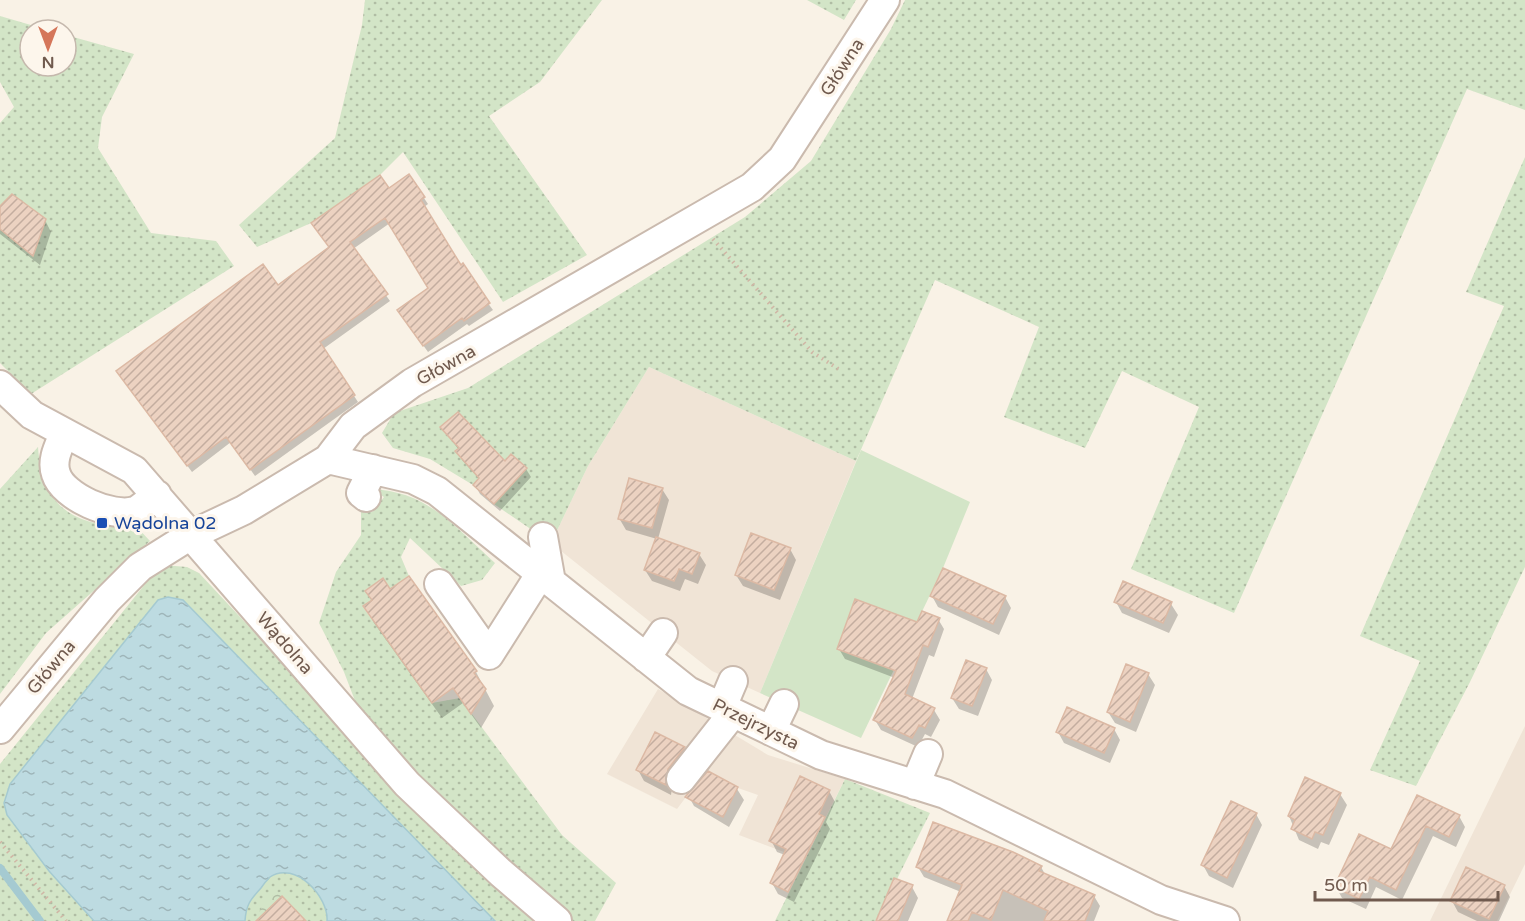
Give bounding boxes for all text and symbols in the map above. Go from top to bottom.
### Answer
north arrow [18,18,78,78]
street label: Główna [815,34,869,100]
text: N [42,52,54,72]
street label: Główna [412,340,480,390]
place label: Wądolna 02 [114,512,217,534]
marker: Wądolna 02 [95,516,109,530]
street label: Wądolna [252,607,318,679]
street label: Główna [22,635,80,699]
street label: Przejrzysta [709,694,803,754]
scale bar [1315,864,1498,902]
text: 50 m [1324,874,1368,896]

